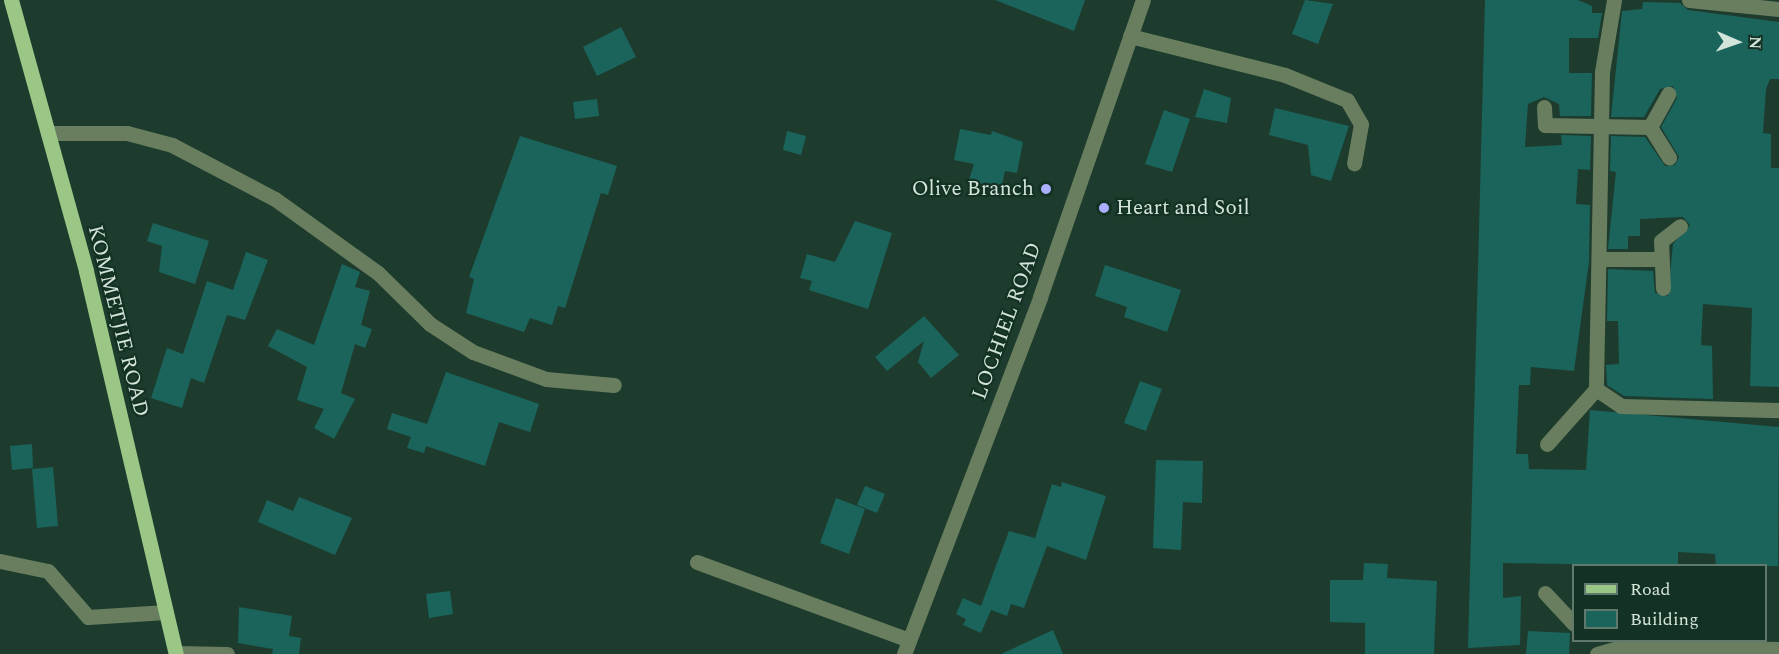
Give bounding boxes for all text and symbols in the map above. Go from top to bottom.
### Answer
north arrow [1707,12,1767,72]
text: N [1743,36,1767,50]
place label: Olive Branch [912,176,1034,202]
marker: Olive Branch [1039,182,1053,196]
place label: Heart and Soil [1116,195,1250,221]
marker: Heart and Soil [1097,201,1111,215]
street label: KOMMETJIE ROAD [82,223,154,419]
street label: LOCHIEL ROAD [967,239,1047,403]
legend [1572,564,1767,642]
text: Road [1630,576,1671,603]
text: Building [1630,606,1699,633]

